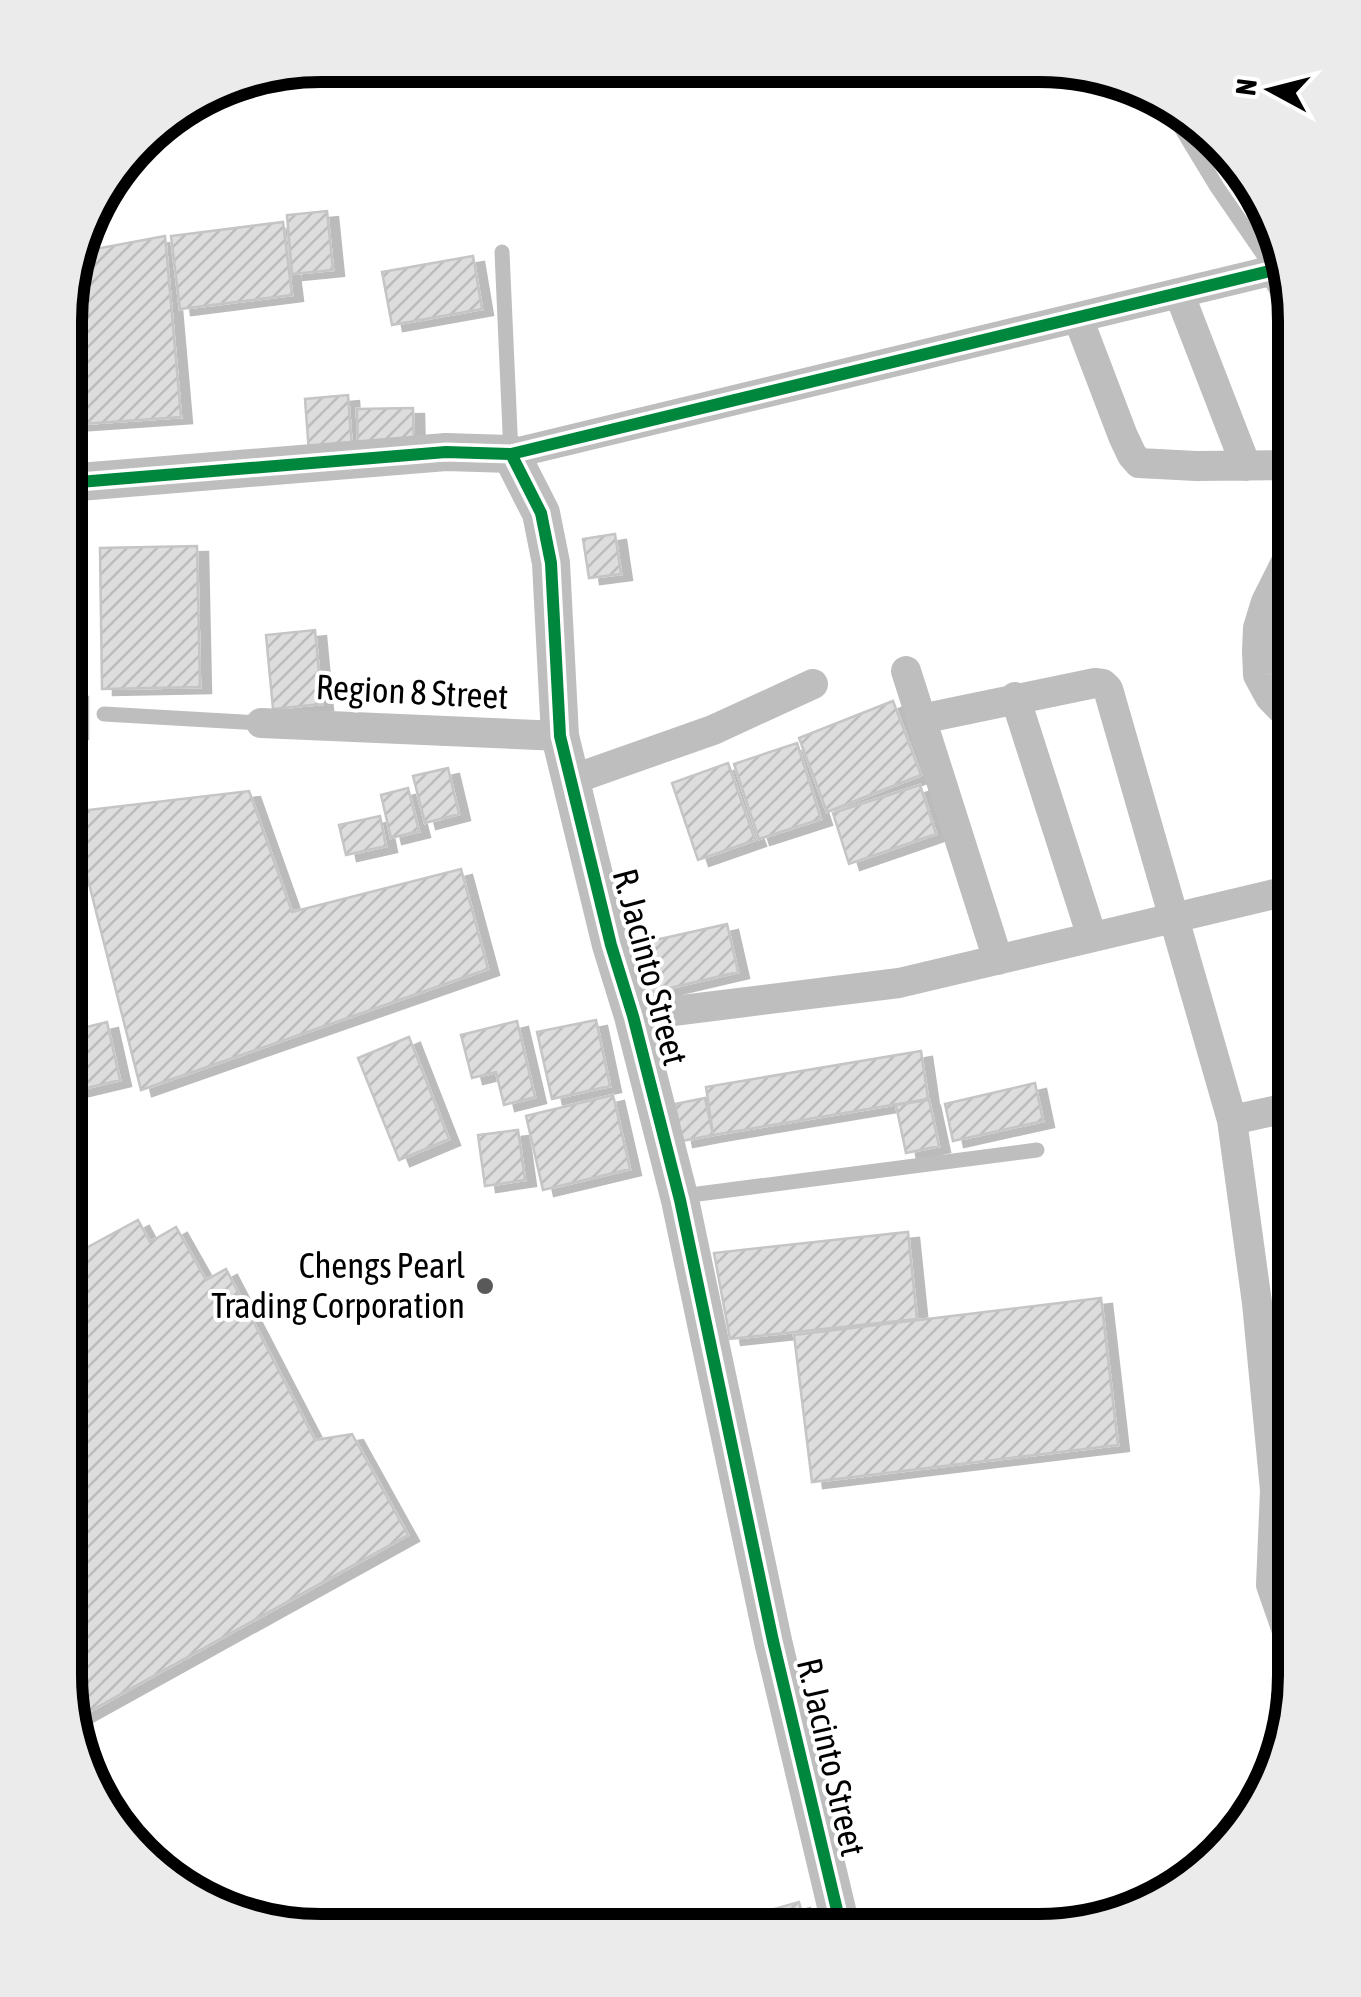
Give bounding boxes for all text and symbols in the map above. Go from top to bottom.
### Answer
north arrow [1221,40,1321,140]
text: N [1229,77,1263,97]
street label: Region 8 Street [315,666,509,716]
street label: R. Jacinto Street [606,864,696,1069]
place label: Chengs Pearl Trading Corporation [211,1245,465,1325]
marker: Chengs Pearl Trading Corporation [474,1275,496,1297]
street label: R. Jacinto Street [790,1654,874,1860]

